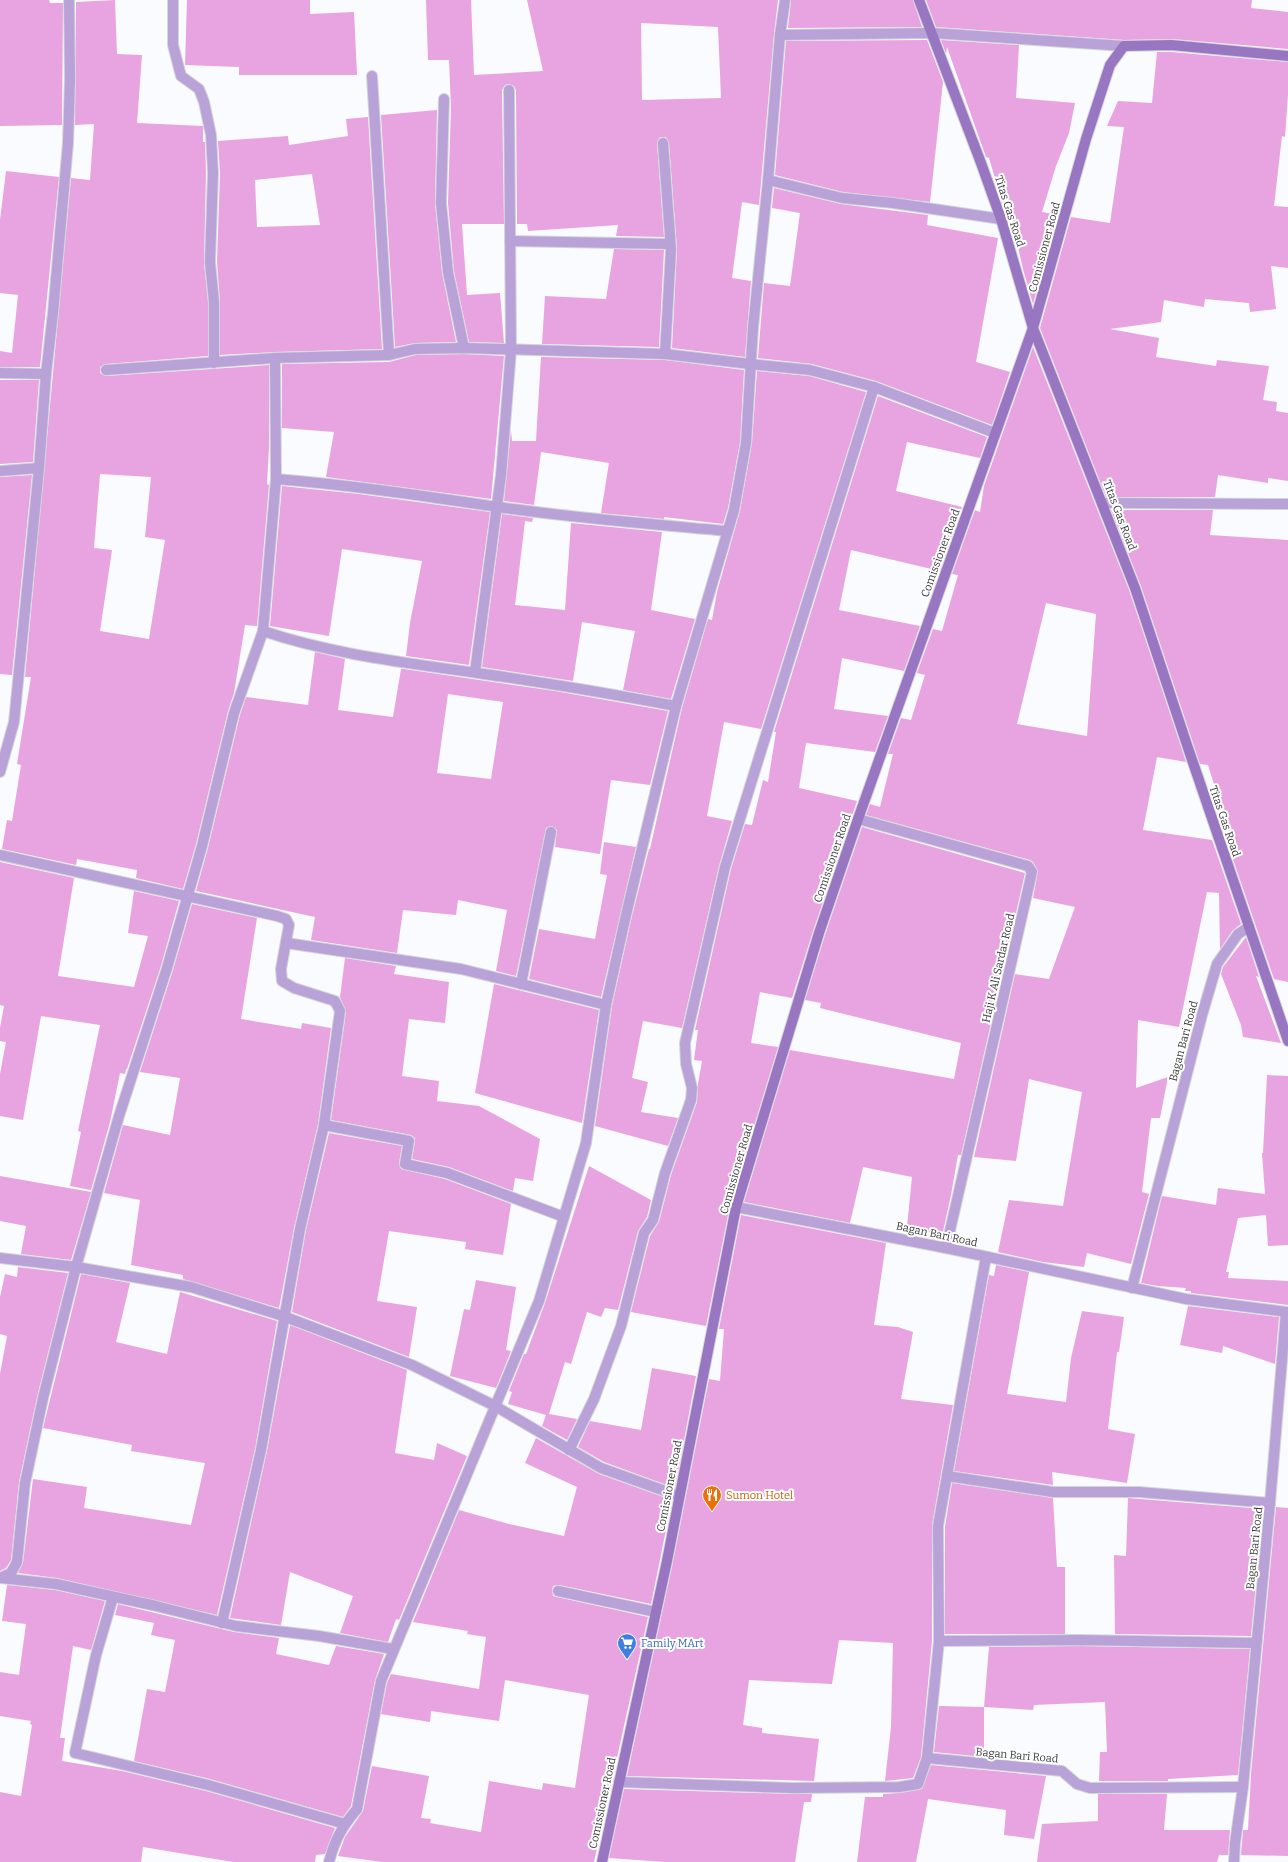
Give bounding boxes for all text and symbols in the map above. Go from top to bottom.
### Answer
street label: Titas Gas Road [992,174,1027,249]
street label: Comissioner Road [1026,200,1063,294]
street label: Titas Gas Road [1100,478,1139,553]
street label: Comissioner Road [918,507,963,599]
street label: Titas Gas Road [1206,784,1243,859]
street label: Comissioner Road [811,812,854,904]
street label: Haji K Ali Sardar Road [980,912,1017,1024]
street label: Bagan Bari Road [1166,999,1201,1083]
street label: Comissioner Road [717,1122,756,1216]
street label: Bagan Bari Road [895,1220,979,1250]
street label: Comissioner Road [654,1439,685,1533]
restaurant icon: Sumon Hotel [701,1484,723,1512]
place label: Sumon Hotel [726,1489,793,1502]
street label: Bagan Bari Road [1244,1506,1265,1590]
supermarket icon: Family MArt [616,1632,638,1660]
place label: Family MArt [641,1637,704,1650]
street label: Bagan Bari Road [975,1745,1059,1766]
street label: Comissioner Road [586,1756,619,1850]

